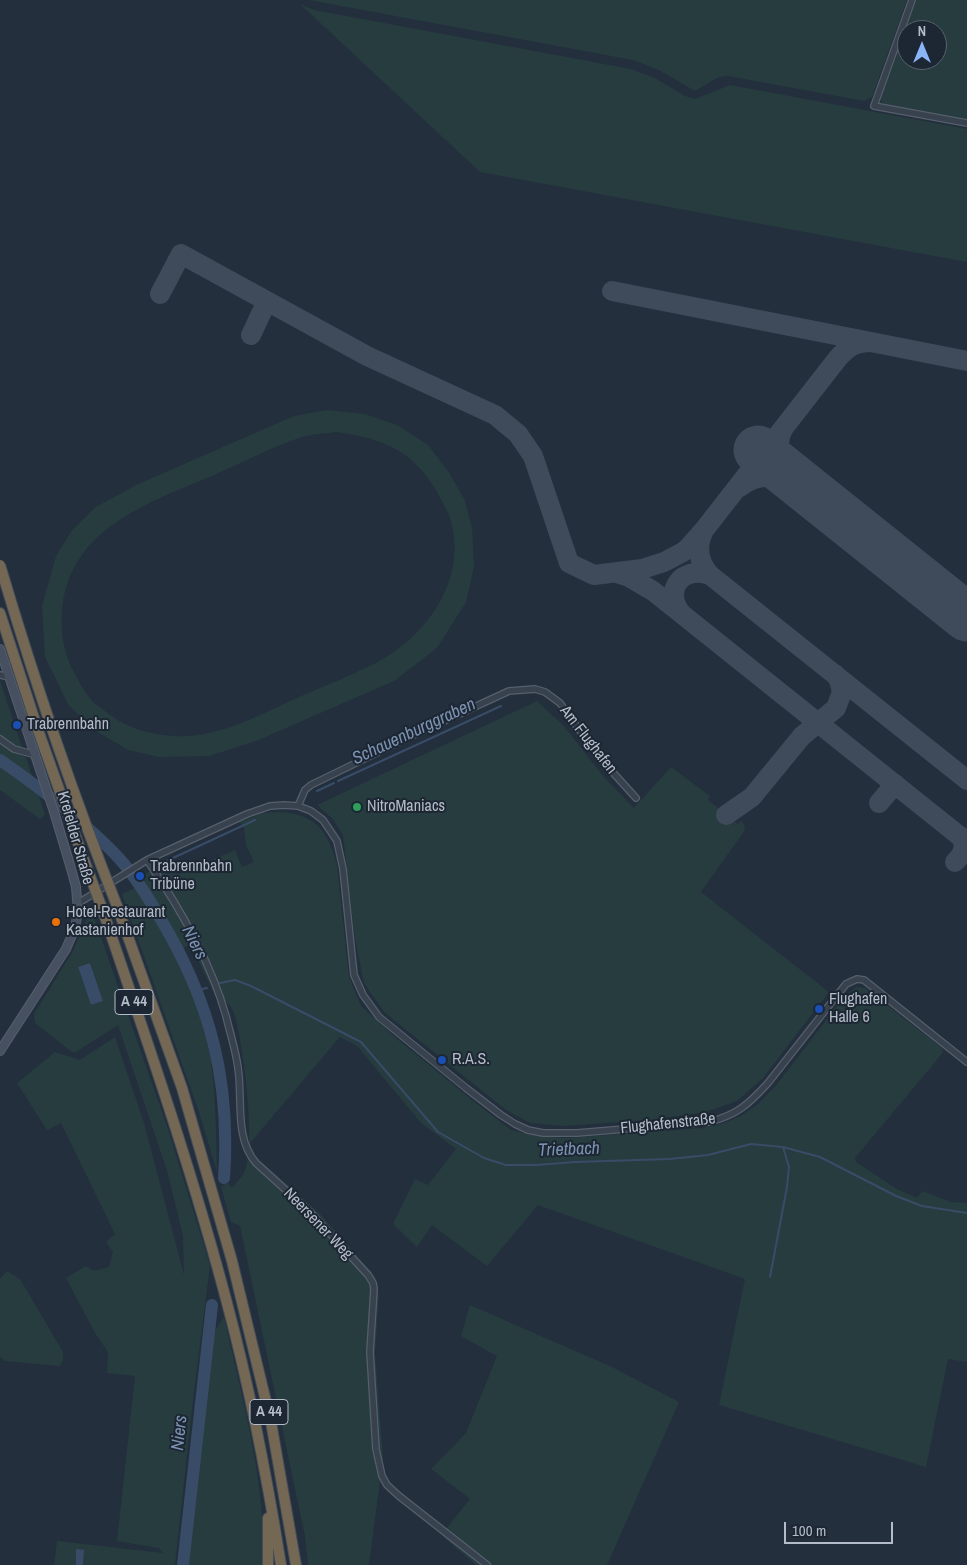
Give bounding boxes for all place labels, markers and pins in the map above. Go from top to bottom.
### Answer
place label: Trabrennbahn [27,715,109,735]
marker: Trabrennbahn [11,719,23,731]
place label: NitroManiacs [367,797,445,817]
marker: NitroManiacs [351,801,363,813]
place label: Trabrennbahn Tribüne [150,857,232,895]
marker: Trabrennbahn Tribüne [134,870,146,882]
place label: Hotel-Restaurant Kastanienhof [66,903,165,941]
marker: Hotel-Restaurant Kastanienhof [50,916,62,928]
place label: Flughafen Halle 6 [829,990,887,1028]
marker: Flughafen Halle 6 [813,1003,825,1015]
place label: R.A.S. [452,1050,490,1070]
marker: R.A.S. [436,1054,448,1066]

